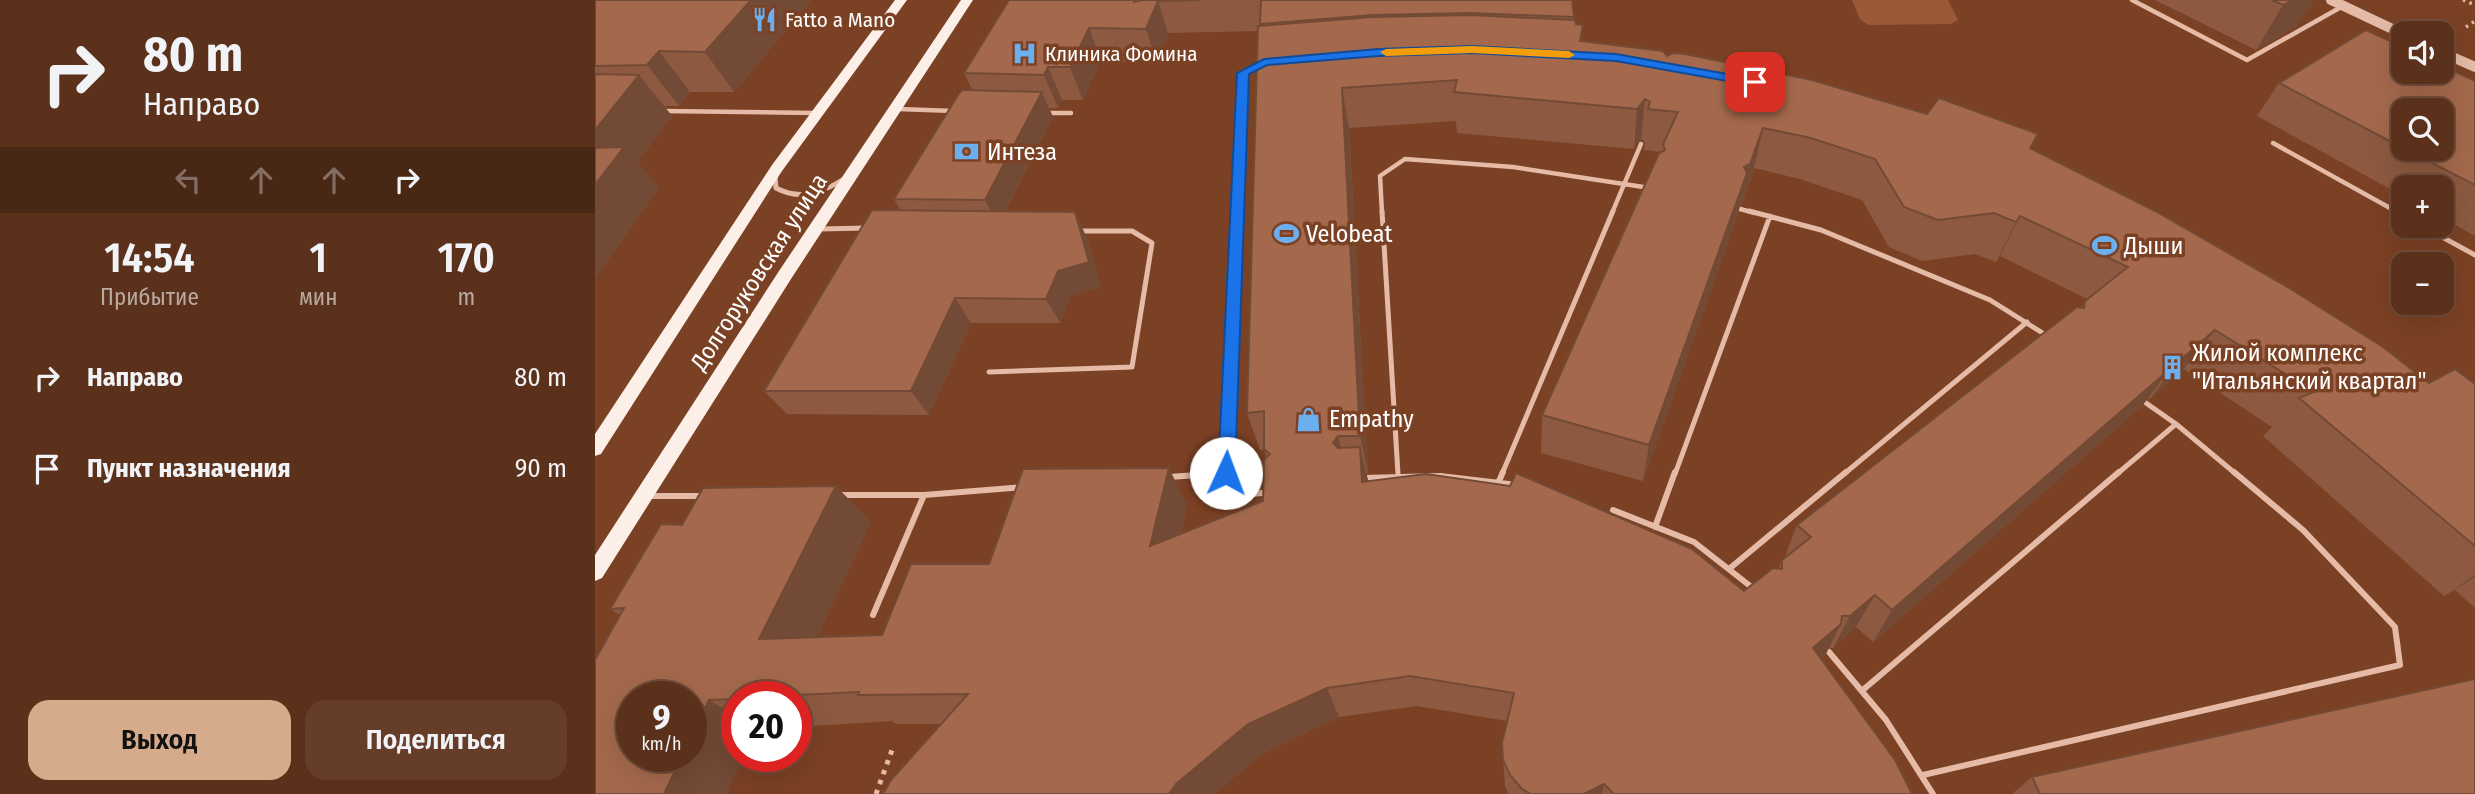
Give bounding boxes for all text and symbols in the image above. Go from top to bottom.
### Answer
restaurant icon: Fatto a Mano [751,6,779,34]
place label: Fatto a Mano [785,7,895,33]
map controls [2391,21,2454,315]
button: sound [2391,21,2454,84]
text: 80 m [143,25,243,84]
icon: right [28,28,119,119]
hospital icon: Клиника Фомина [1011,40,1039,68]
place label: Клиника Фомина [1045,41,1198,67]
pin [1725,52,1785,112]
icon: arrive [1736,63,1774,101]
text: Направо [143,85,260,123]
button: search [2391,98,2454,161]
bank icon: Интеза [953,138,981,166]
place label: Интеза [987,138,1057,166]
icon: left [169,161,207,199]
icon: ahead [242,161,280,199]
icon: ahead [315,161,353,199]
icon: right [388,161,426,199]
street label: Долгоруковская улица [684,168,833,376]
button: + [2391,175,2454,238]
sports icon: Velobeat [1272,220,1300,248]
place label: Velobeat [1306,220,1392,248]
sports icon: Дыши [2090,232,2118,260]
place label: Дыши [2123,232,2183,260]
text: 14:54 [104,233,195,283]
text: 1 [309,233,327,283]
text: 170 [438,233,495,283]
button: − [2391,252,2454,315]
text: Прибытие [100,283,199,311]
text: мин [299,283,337,311]
text: m [457,283,475,311]
place label: Жилой комплекс "Итальянский квартал" [2192,339,2426,395]
building icon: Жилой комплекс "Итальянский квартал" [2158,353,2186,381]
icon: right [28,359,66,397]
text: Направо [87,362,183,393]
text: 80 m [514,362,567,393]
shop icon: Empathy [1295,405,1323,433]
place label: Empathy [1329,405,1414,433]
position arrow [1189,436,1263,510]
icon: arrive [28,450,66,488]
text: Пункт назначения [87,453,291,484]
text: 90 m [515,453,567,484]
speed limit sign: 20 [721,681,812,772]
text: 9 [652,696,671,738]
button: Выход [28,700,291,780]
button: Поделиться [305,700,567,780]
text: km/h [641,733,682,755]

